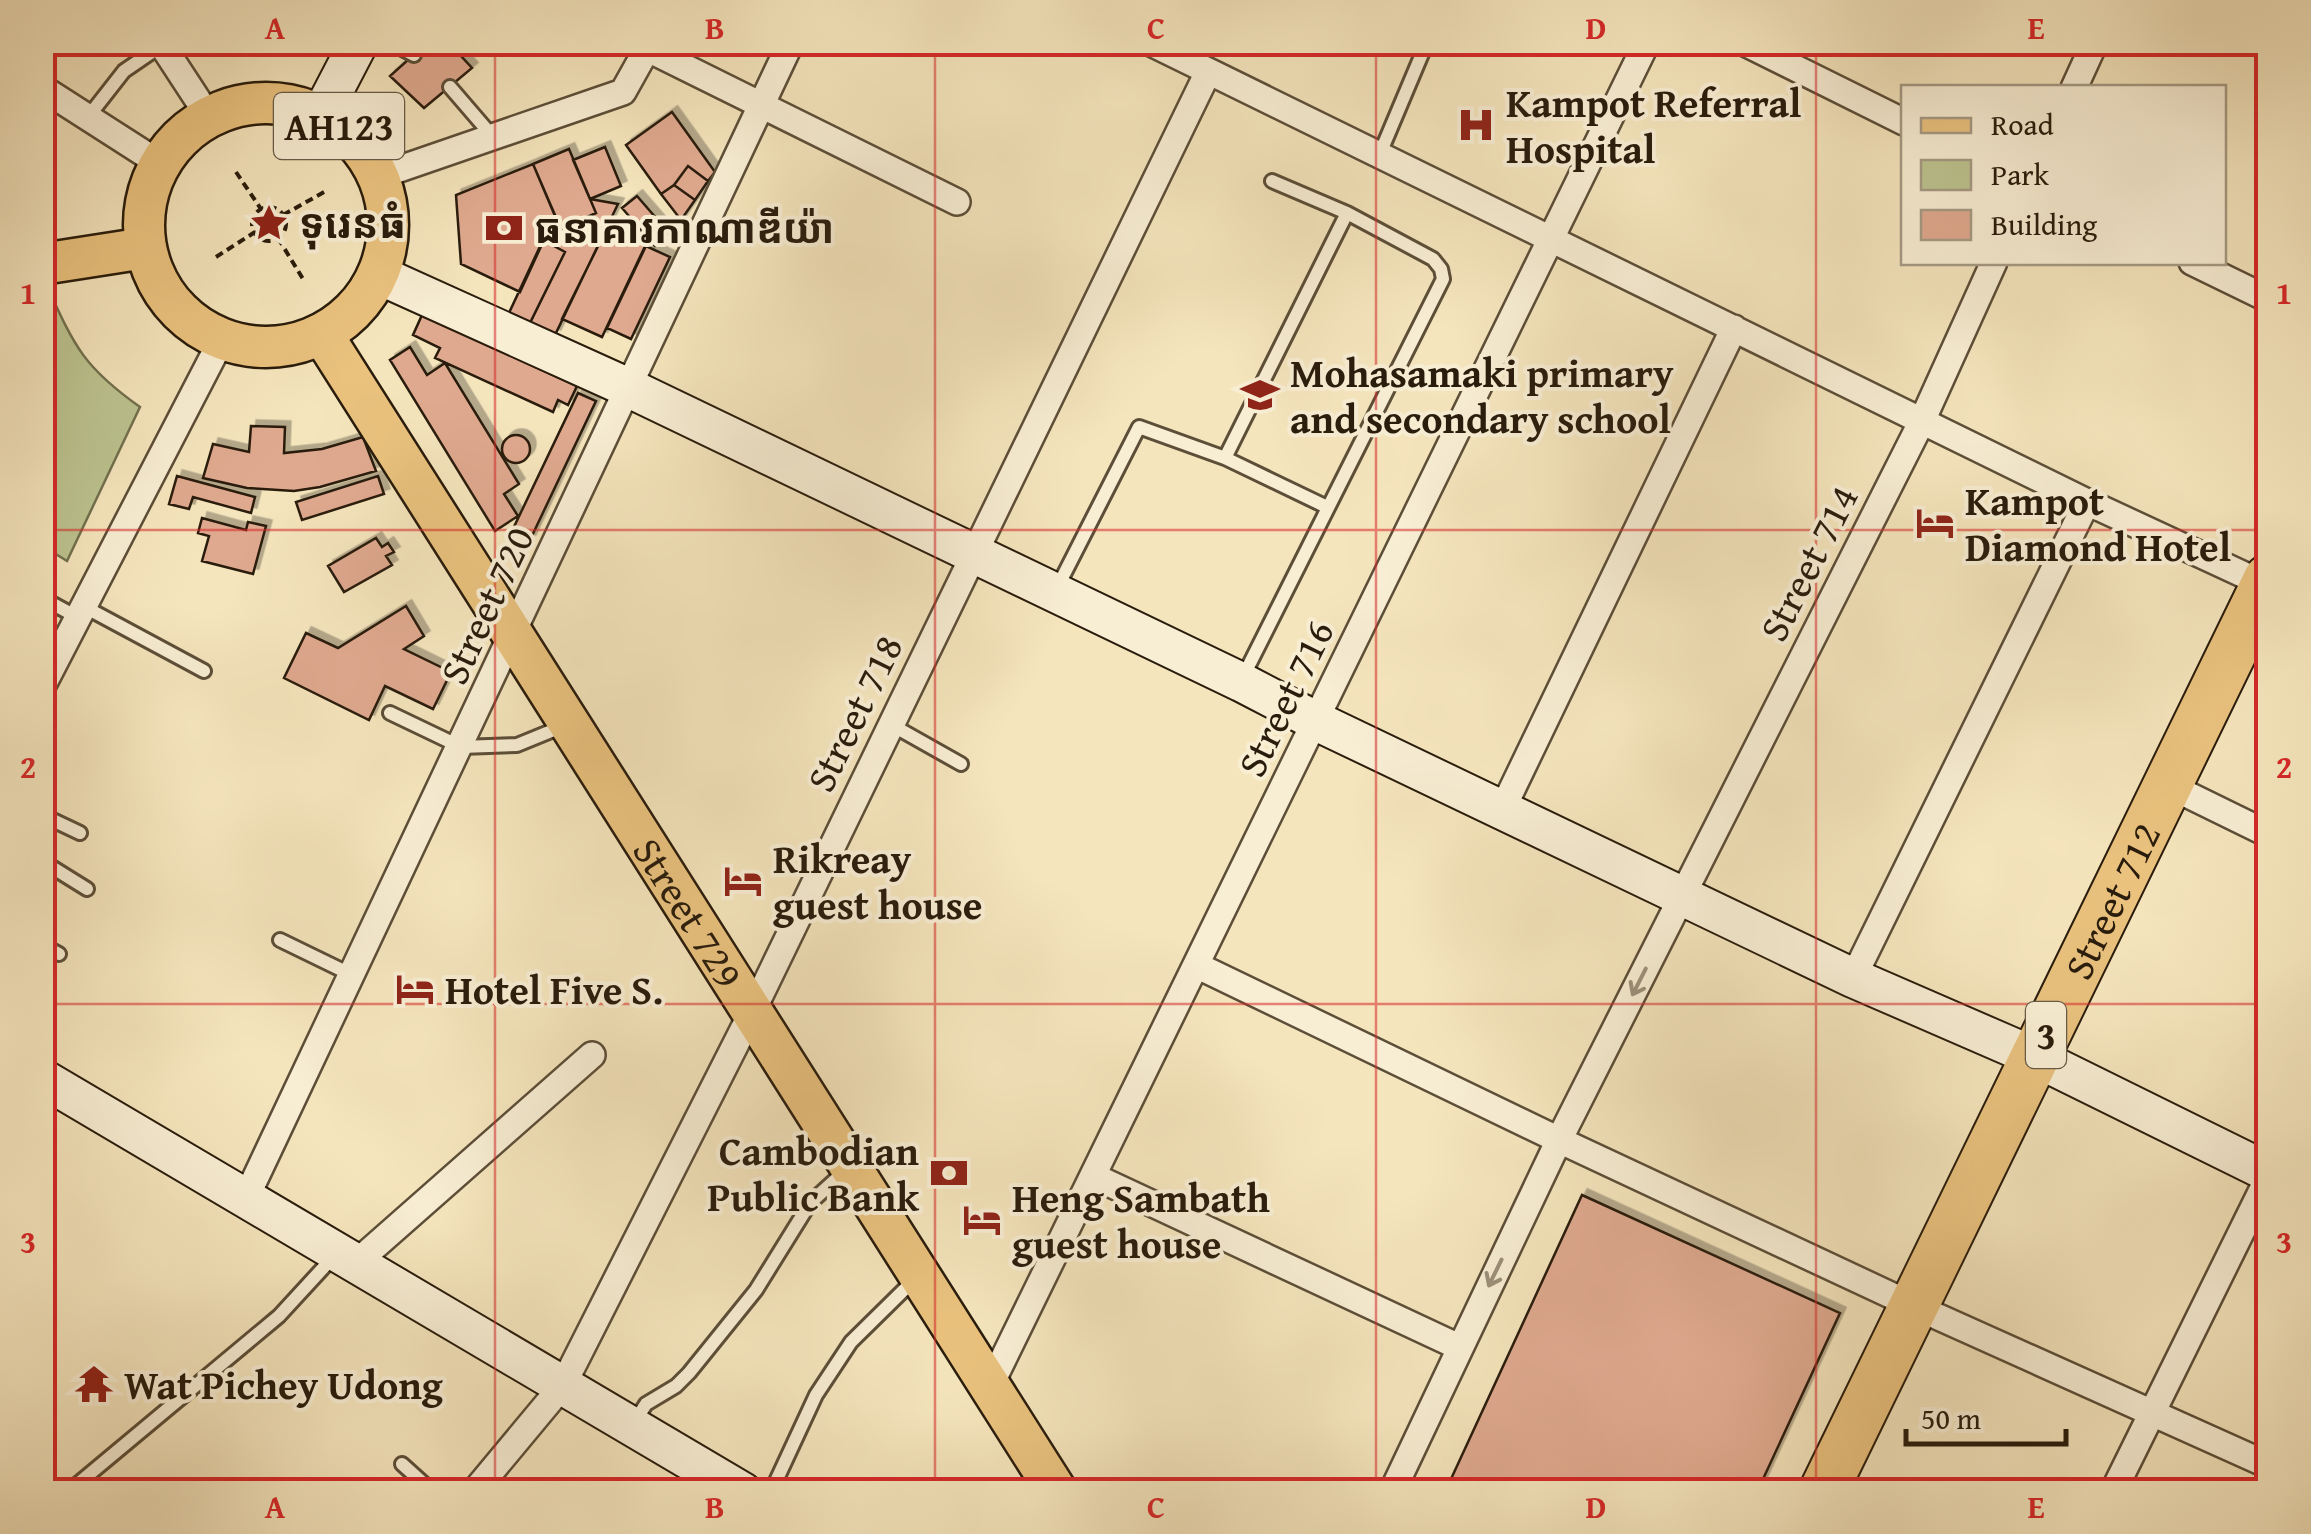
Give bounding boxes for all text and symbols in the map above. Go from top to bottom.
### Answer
text: A [265,4,286,51]
text: B [705,4,725,51]
text: C [1147,4,1165,51]
text: D [1586,4,1606,51]
text: E [2027,4,2045,51]
place label: Kampot Referral Hospital [1506,73,1801,178]
legend [1901,85,2226,265]
road number: AH123 [274,93,404,159]
text: Road [1991,102,2054,146]
hospital icon: Kampot Referral Hospital [1455,104,1497,146]
text: Park [1991,152,2050,196]
place label: ទុរេនធំ [299,194,406,253]
place label: ធនាគារកាណាឌីយ៉ា [534,199,834,258]
place icon: ទុរេនធំ [248,202,290,244]
text: Building [1991,202,2097,246]
bank icon: ធនាគារកាណាឌីយ៉ា [483,207,525,249]
text: 1 [20,269,36,316]
text: 1 [2276,269,2292,316]
place label: Mohasamaki primary and secondary school [1290,343,1674,448]
school or university icon: Mohasamaki primary and secondary school [1239,374,1281,416]
place label: Kampot Diamond Hotel [1965,471,2231,576]
street label: Street 714 [1744,475,1872,651]
hotel icon: Kampot Diamond Hotel [1914,502,1956,544]
street label: Street 720 [424,517,548,693]
street label: Street 716 [1222,610,1348,786]
street label: Street 718 [791,625,917,801]
text: 2 [20,743,36,790]
text: 2 [2276,743,2292,790]
street label: Street 712 [2048,812,2175,989]
street label: Street 729 [619,826,759,999]
place label: Rikreay guest house [773,829,983,934]
hotel icon: Rikreay guest house [722,860,764,902]
place label: Hotel Five S. [445,960,663,1019]
one-way arrow [1629,966,1648,996]
hotel icon: Hotel Five S. [394,968,436,1010]
road number: 3 [2026,1002,2066,1068]
place label: Cambodian Public Bank [707,1121,919,1226]
bank icon: Cambodian Public Bank [928,1152,970,1194]
place label: Heng Sambath guest house [1012,1168,1270,1273]
hotel icon: Heng Sambath guest house [961,1199,1003,1241]
text: 3 [20,1218,36,1265]
text: 3 [2276,1218,2292,1265]
one-way arrow [1484,1257,1503,1287]
place label: Wat Pichey Udong [124,1355,444,1414]
temple icon: Wat Pichey Udong [73,1363,115,1405]
scale bar [1906,1384,2066,1446]
text: 50 m [1921,1396,1981,1440]
text: A [265,1483,286,1530]
text: B [705,1483,725,1530]
text: C [1147,1483,1165,1530]
text: D [1586,1483,1606,1530]
text: E [2027,1483,2045,1530]

